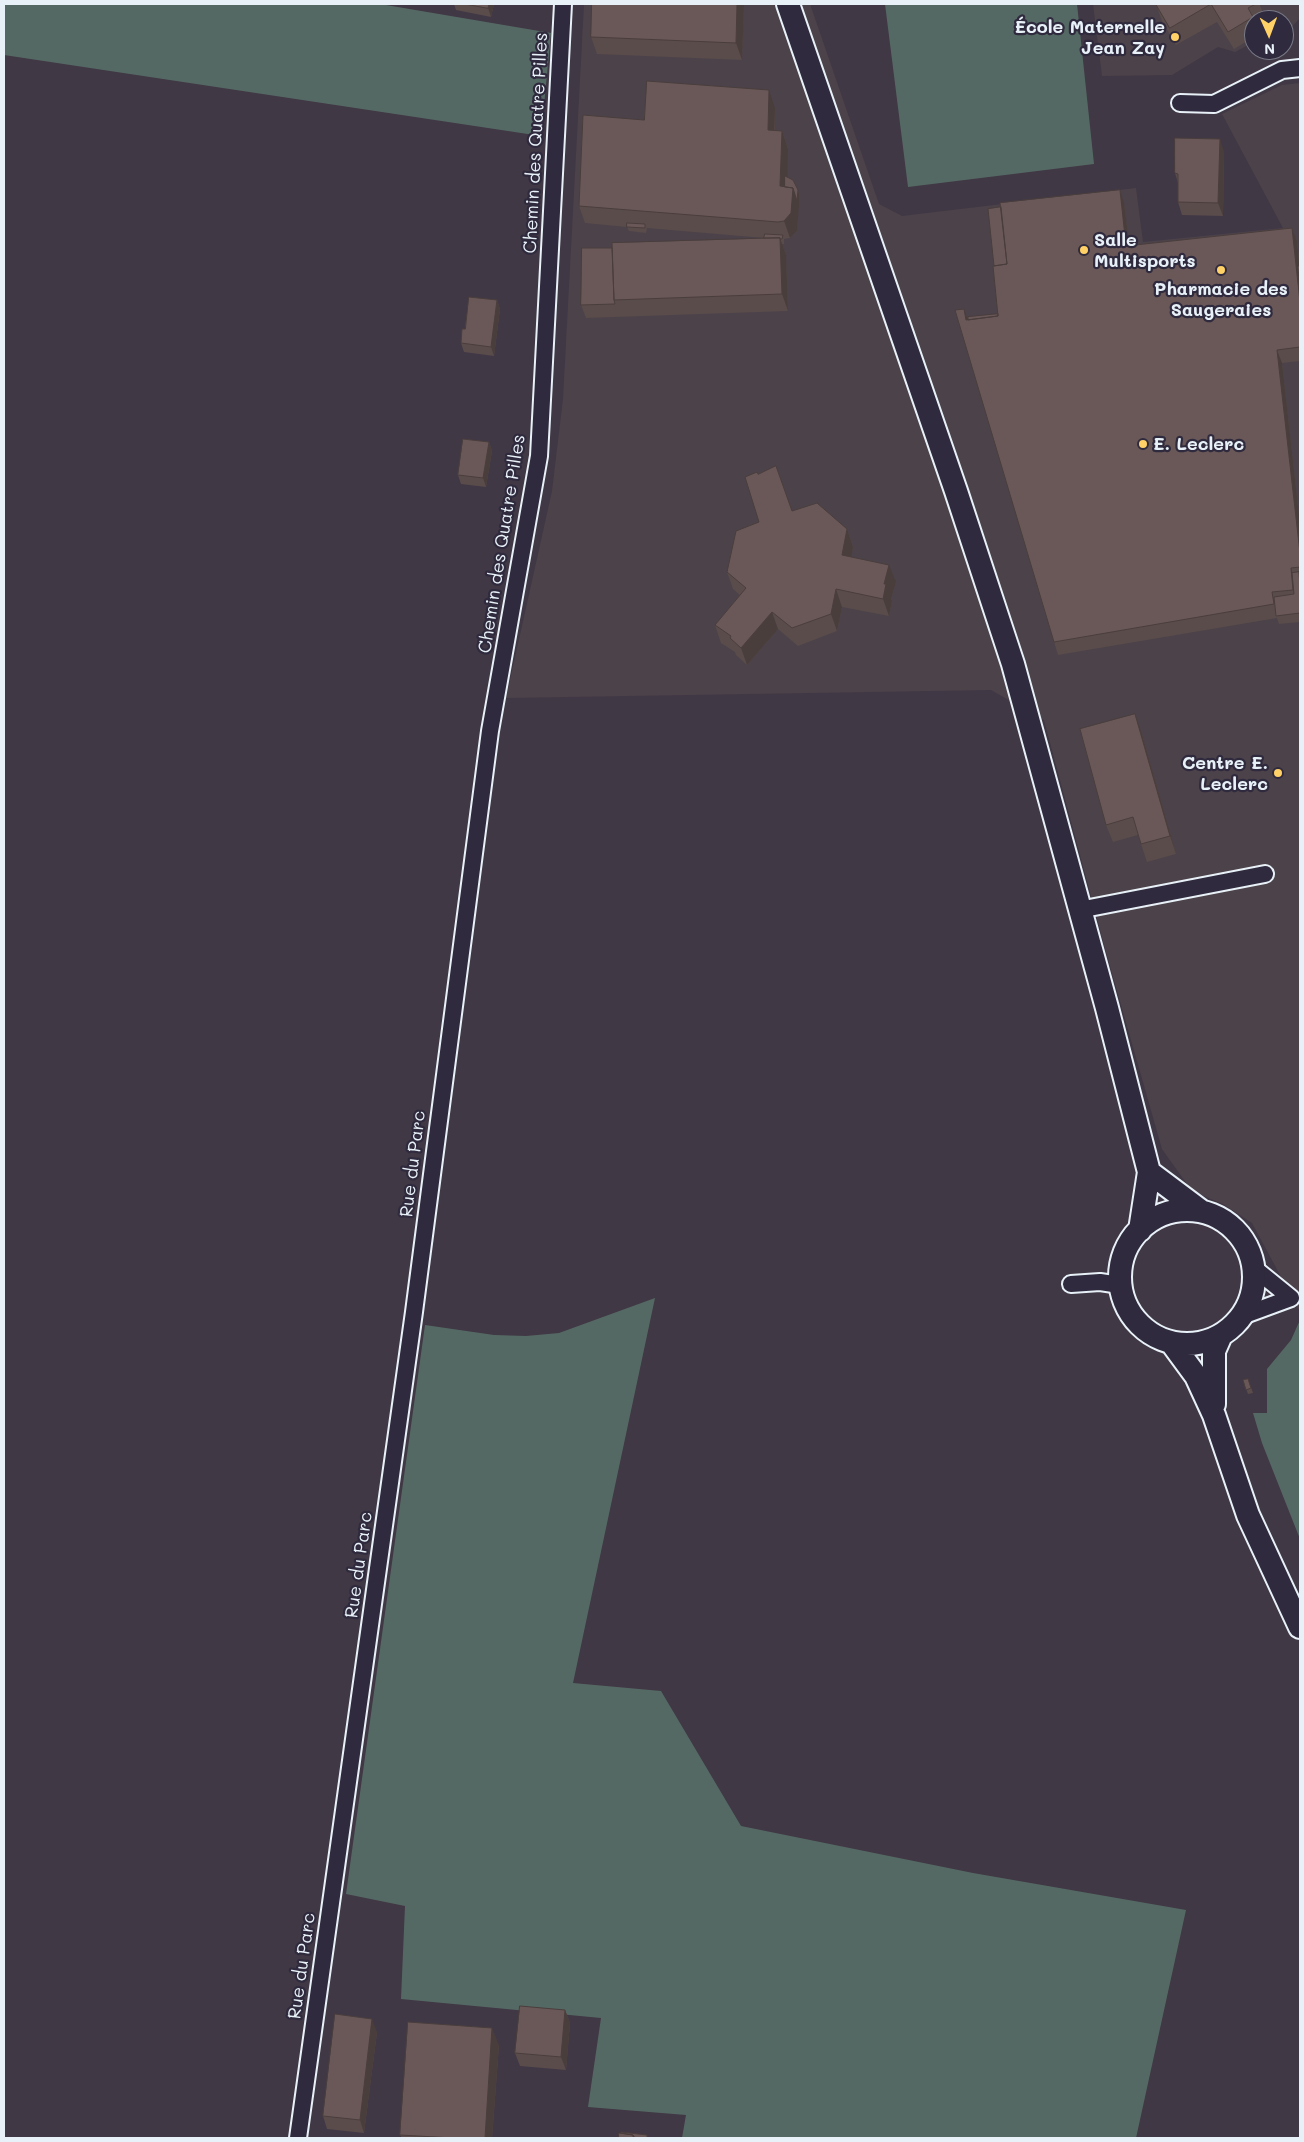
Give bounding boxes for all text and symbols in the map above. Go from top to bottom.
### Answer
north arrow [1244,10,1294,60]
place label: École Maternelle Jean Zay [1015,16,1165,58]
marker: École Maternelle Jean Zay [1169,31,1181,43]
street label: Chemin des Quatre Pilles [519,32,553,254]
text: N [1264,40,1275,59]
place label: Salle Multisports [1094,229,1196,272]
marker: Salle Multisports [1078,244,1090,256]
marker: Pharmacie des Saugeraies [1215,264,1227,276]
place label: Pharmacie des Saugeraies [1154,278,1288,320]
street label: Chemin des Quatre Pilles [474,433,530,655]
place label: E. Leclerc [1153,433,1244,455]
marker: E. Leclerc [1137,438,1149,450]
place label: Centre E. Leclerc [1182,752,1268,794]
marker: Centre E. Leclerc [1272,767,1284,779]
street label: Rue du Parc [396,1110,430,1218]
street label: Rue du Parc [341,1510,377,1620]
street label: Rue du Parc [284,1911,320,2021]

